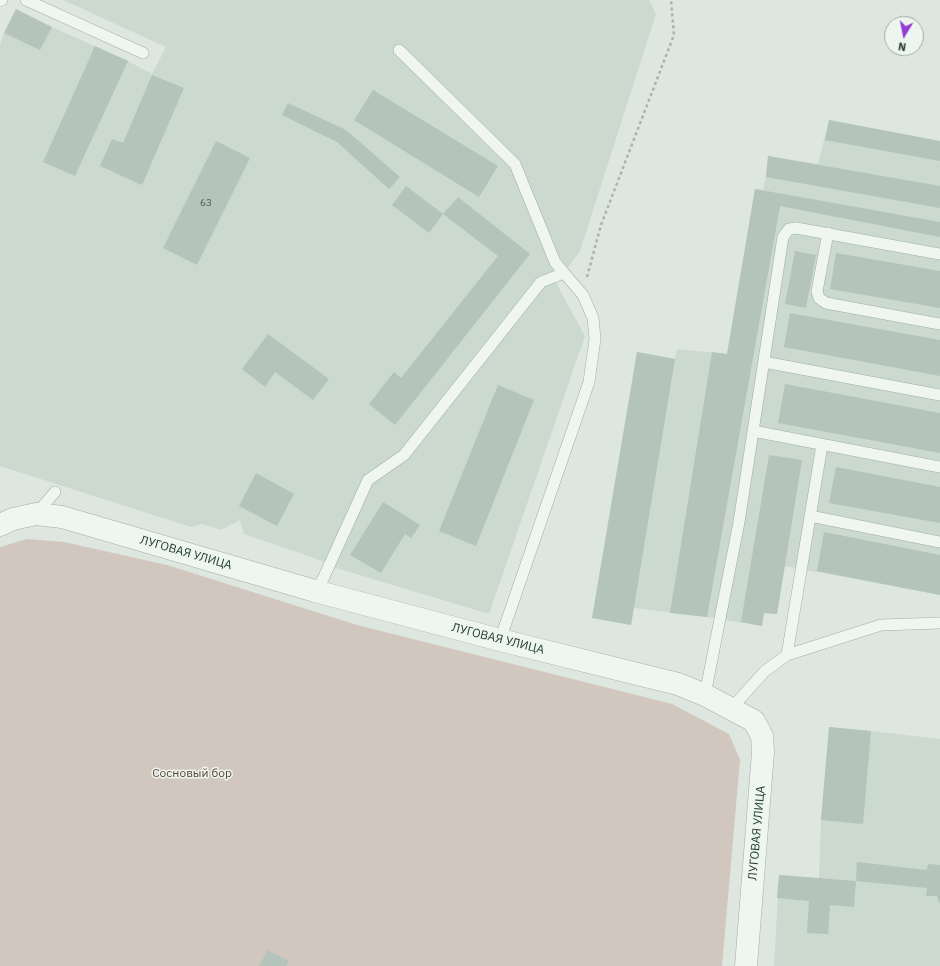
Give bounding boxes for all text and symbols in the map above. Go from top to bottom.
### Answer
north arrow [884,16,924,56]
text: N [897,39,907,54]
house number: 63 [200,197,212,209]
street label: ЛУГОВАЯ УЛИЦА [138,533,234,573]
street label: ЛУГОВАЯ УЛИЦА [450,621,546,657]
park label: Сосновый бор [152,767,232,781]
street label: ЛУГОВАЯ УЛИЦА [746,785,768,881]

